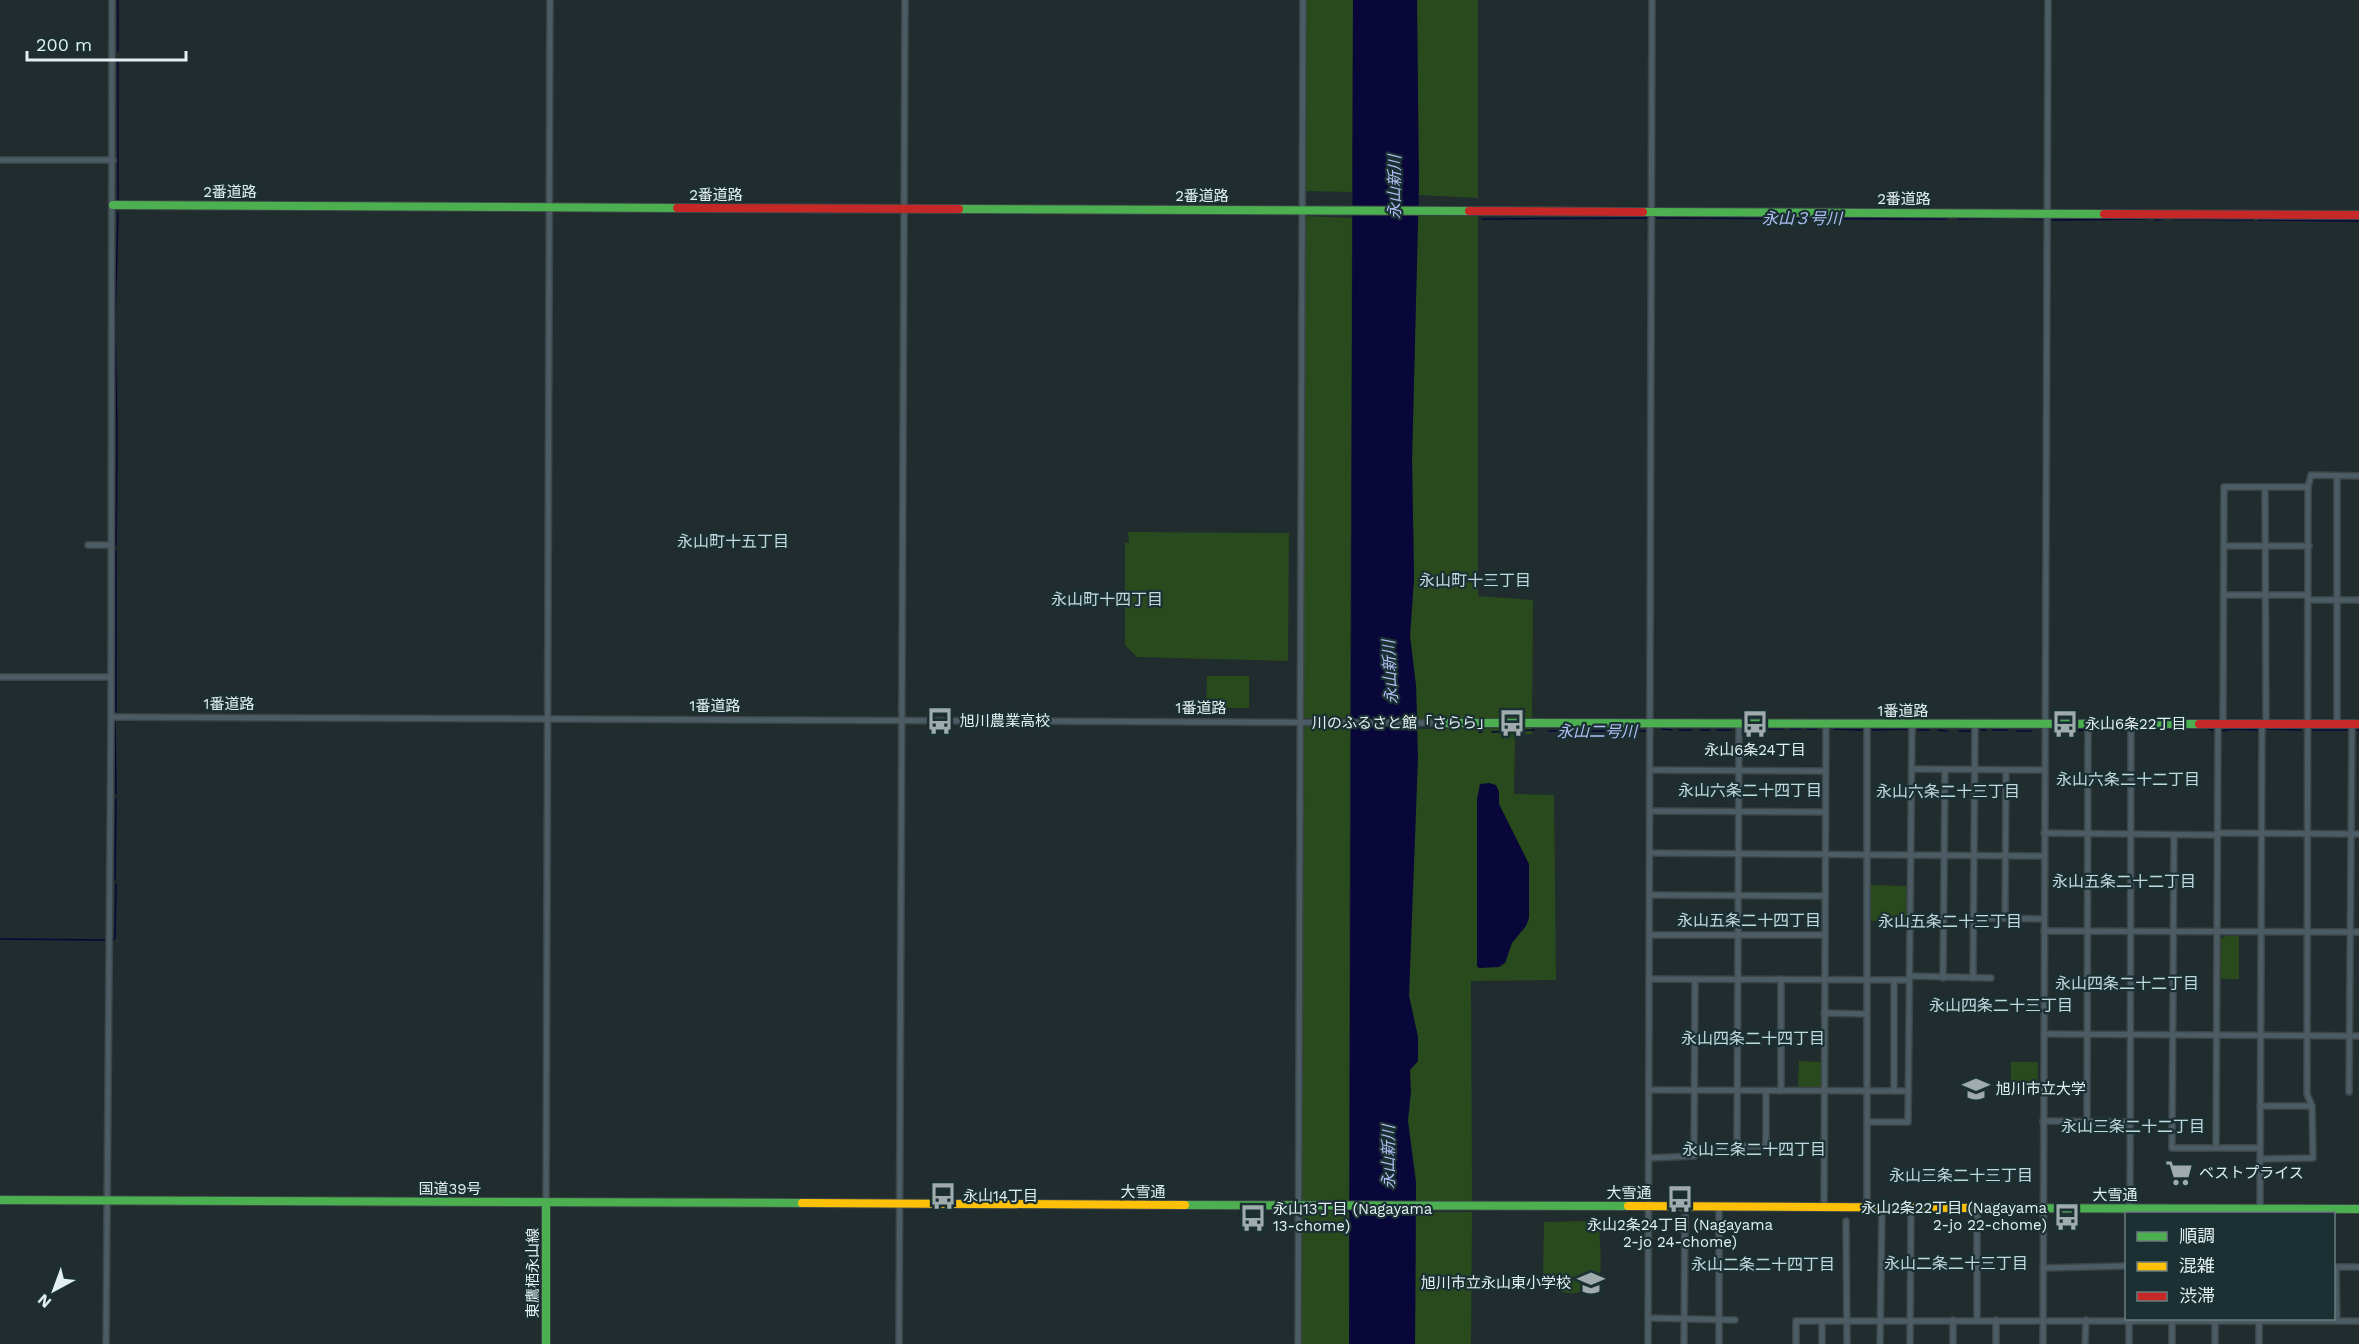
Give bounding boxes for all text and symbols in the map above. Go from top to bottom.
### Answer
scale bar [27,24,186,62]
text: 200 m [36,34,92,55]
water label: 永山新川 [1385,153,1404,219]
street label: 2番道路 [203,183,257,201]
street label: 2番道路 [689,186,743,204]
street label: 2番道路 [1175,187,1229,205]
street label: 2番道路 [1877,190,1931,208]
water label: 永山３号川 [1762,209,1844,228]
district label: 永山町十五丁目 [677,532,789,551]
district label: 永山町十三丁目 [1419,571,1531,590]
district label: 永山町十四丁目 [1051,590,1163,609]
water label: 永山新川 [1379,638,1401,704]
street label: 1番道路 [204,695,254,713]
street label: 1番道路 [690,697,740,715]
street label: 1番道路 [1176,699,1226,717]
street label: 1番道路 [1878,702,1928,720]
bus stop icon: 旭川農業高校 [925,706,955,736]
bus stop icon: 川のふるさと館「さらら」 [1497,708,1527,738]
bus stop icon: 永山6条24丁目 [1740,709,1770,739]
bus stop icon: 永山6条22丁目 [2050,709,2080,739]
place label: 旭川農業高校 [960,712,1050,730]
place label: 川のふるさと館「さらら」 [1312,714,1492,732]
place label: 永山6条22丁目 [2085,715,2187,733]
water label: 永山二号川 [1557,722,1639,741]
place label: 永山6条24丁目 [1704,741,1806,759]
district label: 永山六条二十二丁目 [2056,770,2200,789]
district label: 永山六条二十四丁目 [1678,781,1822,800]
district label: 永山六条二十三丁目 [1876,782,2020,801]
district label: 永山五条二十二丁目 [2052,872,2196,891]
district label: 永山五条二十四丁目 [1677,911,1821,930]
district label: 永山五条二十三丁目 [1878,912,2022,931]
district label: 永山四条二十二丁目 [2055,974,2199,993]
district label: 永山四条二十三丁目 [1929,996,2073,1015]
district label: 永山四条二十四丁目 [1681,1029,1825,1048]
school or university icon: 旭川市立大学 [1961,1074,1991,1104]
place label: 旭川市立大学 [1996,1080,2086,1098]
district label: 永山三条二十二丁目 [2061,1117,2205,1136]
water label: 永山新川 [1379,1123,1398,1189]
district label: 永山三条二十四丁目 [1682,1140,1826,1159]
supermarket icon: ベストプライス [2164,1158,2194,1188]
place label: ベストプライス [2199,1164,2304,1182]
district label: 永山三条二十三丁目 [1889,1166,2033,1185]
street label: 国道39号 [418,1180,482,1198]
bus stop icon: 永山14丁目 [928,1181,958,1211]
street label: 大雪通 [1120,1183,1166,1201]
street label: 大雪通 [1606,1184,1652,1202]
bus stop icon: 永山2条24丁目 (Nagayama 2-jo 24-chome) [1665,1184,1695,1214]
street label: 大雪通 [2092,1186,2138,1204]
place label: 永山14丁目 [963,1187,1038,1205]
place label: 永山2条22丁目 (Nagayama 2-jo 22-chome) [1861,1199,2048,1234]
place label: 永山13丁目 (Nagayama 13-chome) [1273,1200,1433,1235]
bus stop icon: 永山2条22丁目 (Nagayama 2-jo 22-chome) [2052,1202,2082,1232]
bus stop icon: 永山13丁目 (Nagayama 13-chome) [1238,1203,1268,1233]
legend [2125,1212,2335,1320]
place label: 永山2条24丁目 (Nagayama 2-jo 24-chome) [1587,1216,1773,1251]
text: 順調 [2179,1225,2215,1246]
street label: 東鷹栖永山線 [524,1228,542,1318]
district label: 永山二条二十三丁目 [1884,1254,2028,1273]
district label: 永山二条二十四丁目 [1691,1255,1835,1274]
text: 混雑 [2179,1255,2215,1276]
north arrow [24,1260,84,1320]
school or university icon: 旭川市立永山東小学校 [1576,1268,1606,1298]
place label: 旭川市立永山東小学校 [1421,1274,1571,1292]
text: 渋滞 [2179,1285,2215,1306]
text: N [34,1290,55,1312]

